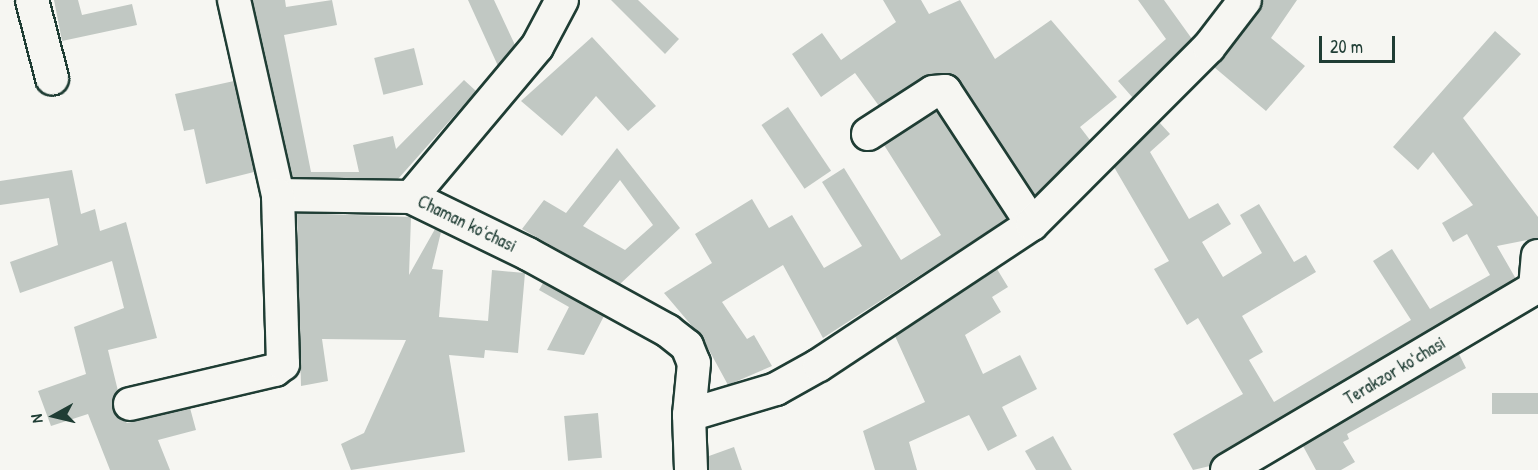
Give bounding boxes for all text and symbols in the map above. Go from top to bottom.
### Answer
scale bar [1322,24,1398,62]
text: 20 m [1330,34,1363,59]
street label: Chaman koʻchasi [414,191,520,257]
street label: Terakzor koʻchasi [1340,332,1450,410]
north arrow [24,386,84,446]
text: N [25,413,48,424]

